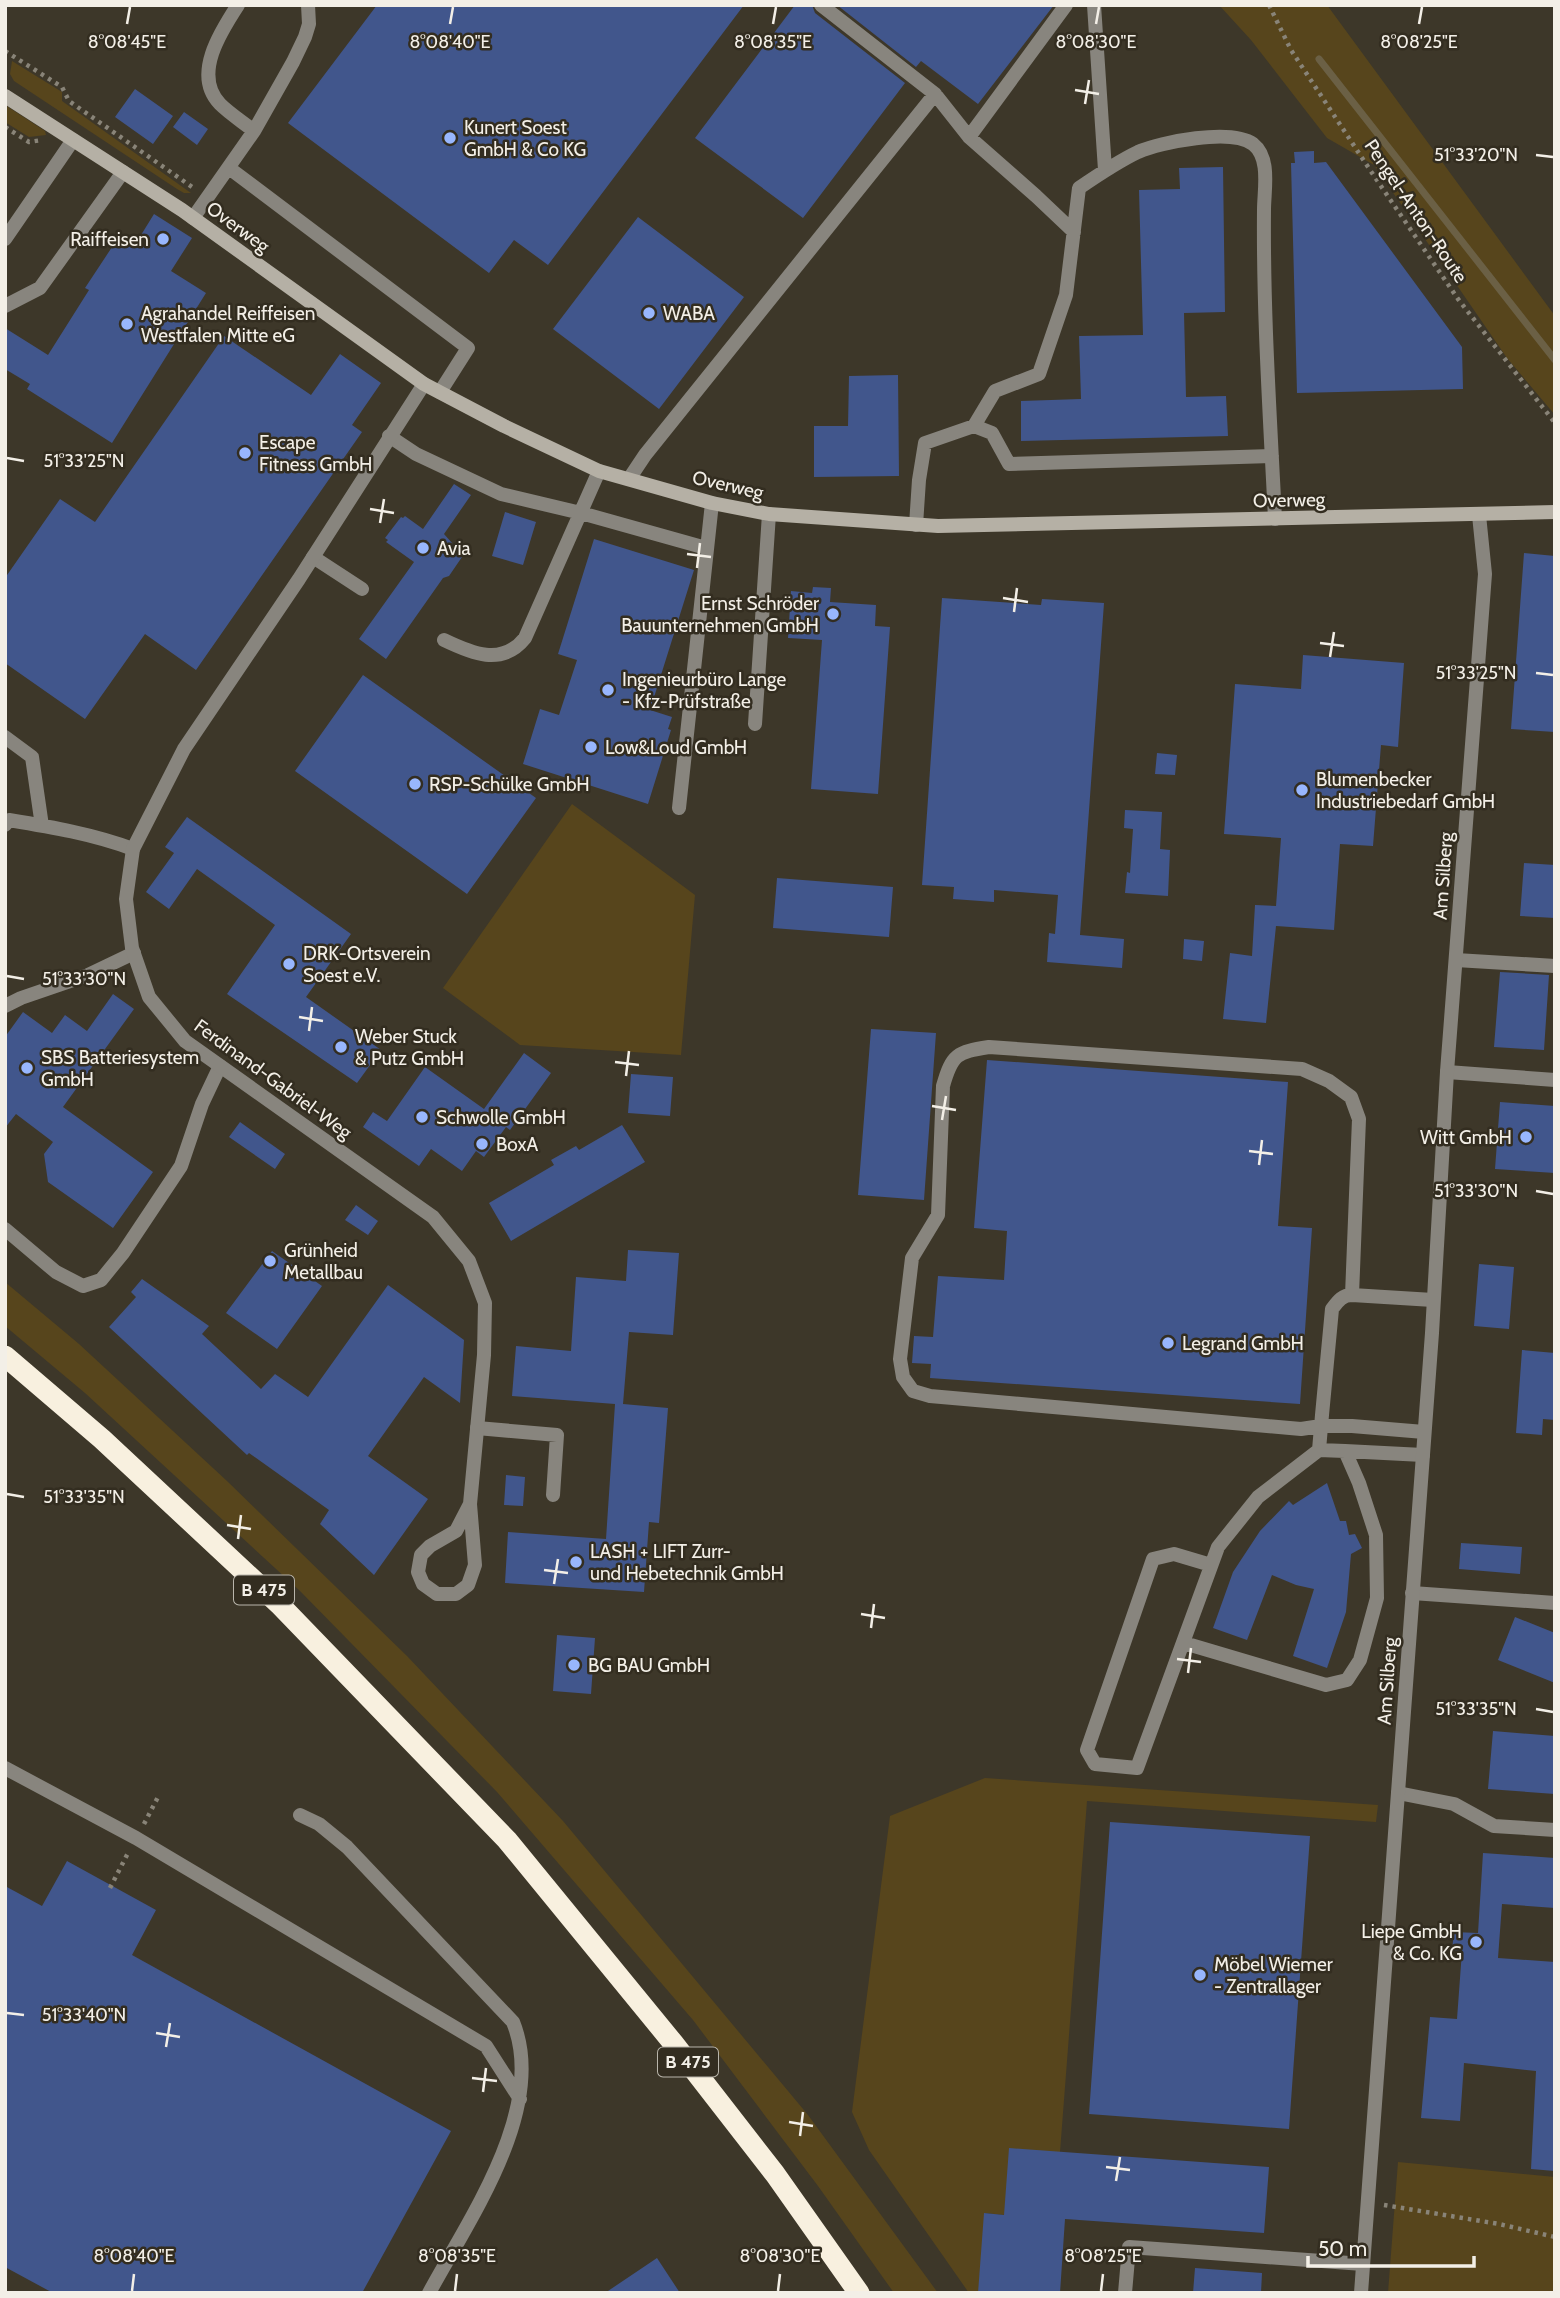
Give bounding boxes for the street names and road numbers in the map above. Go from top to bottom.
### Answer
street label: Pengel-Anton-Route [1360,135,1473,287]
street label: Overweg [202,196,274,258]
street label: Overweg [690,466,766,504]
street label: Overweg [1253,488,1326,512]
street label: Am Silberg [1428,831,1458,921]
street label: Ferdinand-Gabriel-Weg [190,1014,357,1144]
road number: B 475 [234,1576,294,1604]
street label: Am Silberg [1372,1636,1402,1726]
road number: B 475 [658,2048,718,2076]

